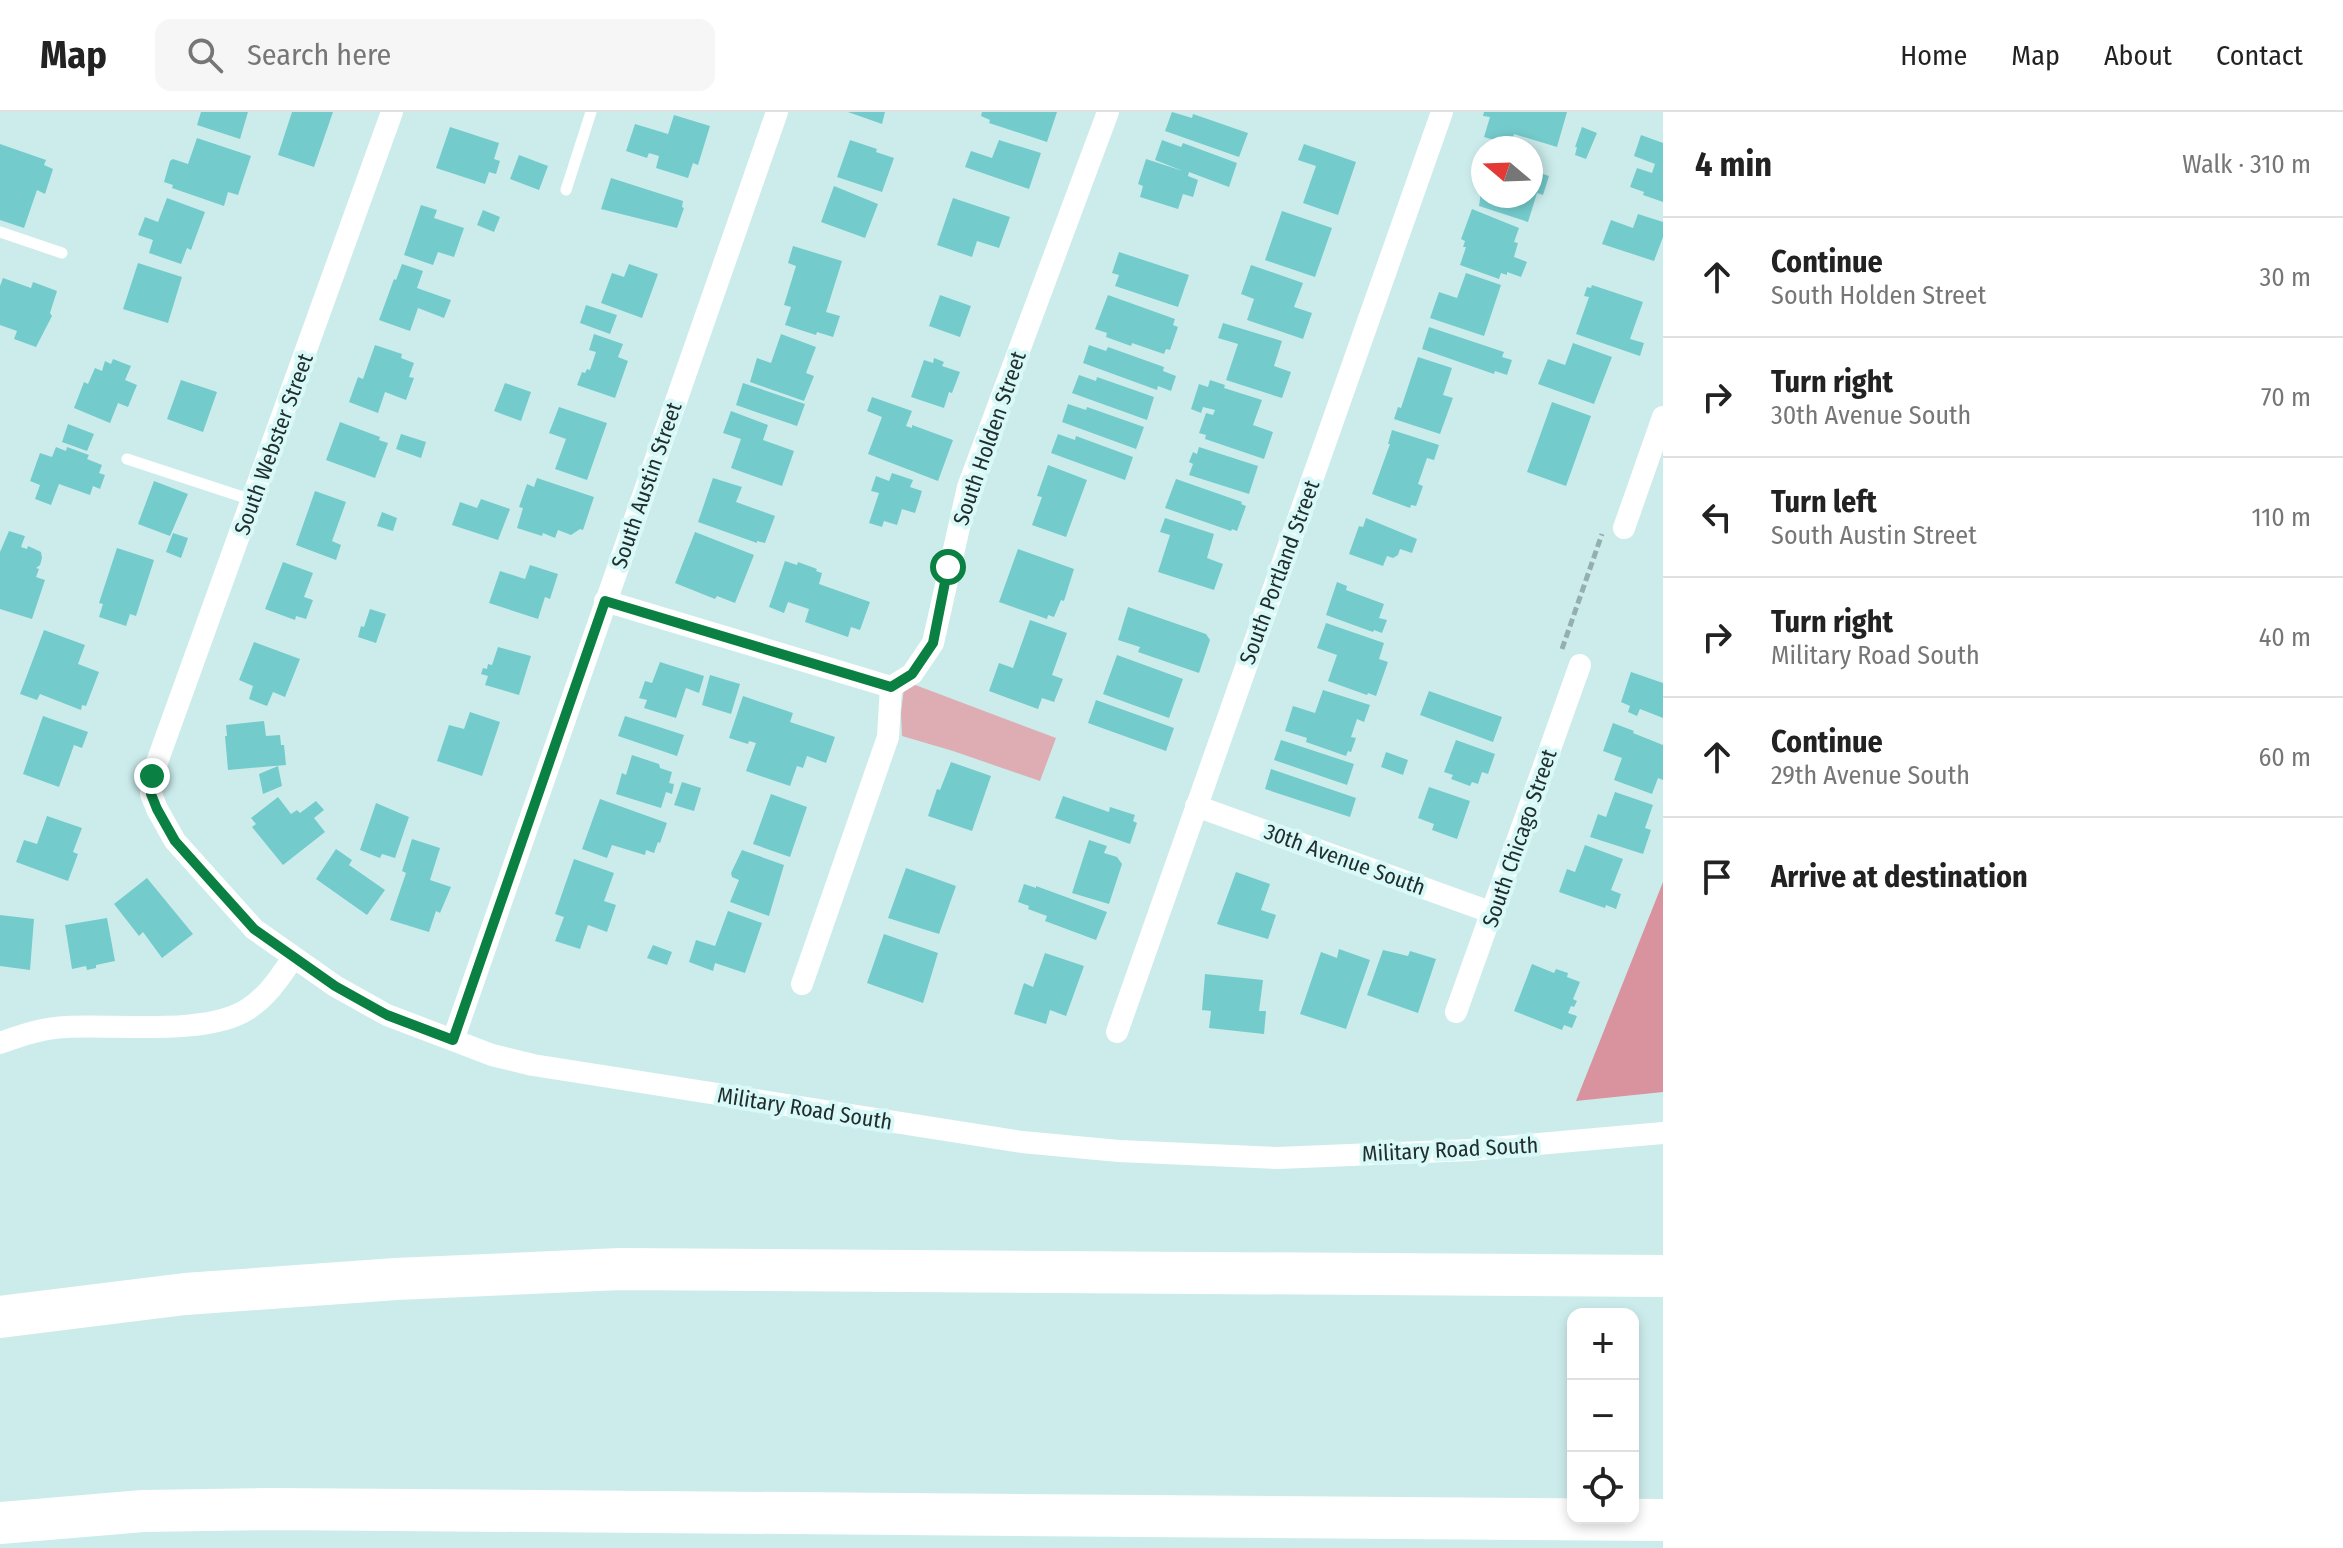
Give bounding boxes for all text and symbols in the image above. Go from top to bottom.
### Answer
search box [155,19,715,91]
text: Map [40,32,107,78]
icon: search [183,33,227,77]
text: Search here [247,37,391,73]
text: Home [1900,39,1967,72]
text: Map [2011,39,2060,72]
text: About [2104,39,2172,72]
text: Contact [2216,39,2303,72]
north arrow [1471,136,1543,208]
text: 4 min [1695,144,1772,185]
text: Walk · 310 m [2182,149,2311,180]
text: Continue [1771,244,1883,280]
icon: ahead [1695,255,1739,299]
text: 30 m [2260,262,2311,293]
text: South Holden Street [1771,280,1986,311]
street label: South Holden Street [947,347,1032,529]
street label: South Webster Street [228,349,319,538]
text: Turn right [1771,364,1893,400]
icon: right [1695,375,1739,419]
text: 70 m [2261,382,2311,413]
street label: South Austin Street [605,398,688,572]
text: 30th Avenue South [1771,400,1971,431]
street label: South Portland Street [1234,476,1326,668]
text: Turn left [1771,484,1877,520]
icon: left [1695,495,1739,539]
text: 110 m [2251,502,2311,533]
text: South Austin Street [1771,520,1977,551]
route start [930,549,966,585]
text: Turn right [1771,604,1893,640]
icon: right [1695,615,1739,659]
text: 40 m [2259,622,2311,653]
text: Military Road South [1771,640,1980,671]
text: Continue [1771,724,1883,760]
icon: ahead [1695,735,1739,779]
text: 60 m [2258,742,2311,773]
street label: South Chicago Street [1476,745,1563,931]
route end [134,758,170,794]
text: 29th Avenue South [1771,760,1970,791]
street label: 30th Avenue South [1261,818,1429,901]
icon: arrive [1695,855,1739,899]
text: Arrive at destination [1771,859,2028,895]
street label: Military Road South [716,1081,894,1136]
street label: Military Road South [1361,1131,1539,1168]
map controls [1567,1308,1639,1524]
button: + [1567,1308,1639,1380]
button: − [1567,1380,1639,1452]
button: locate [1567,1452,1639,1524]

